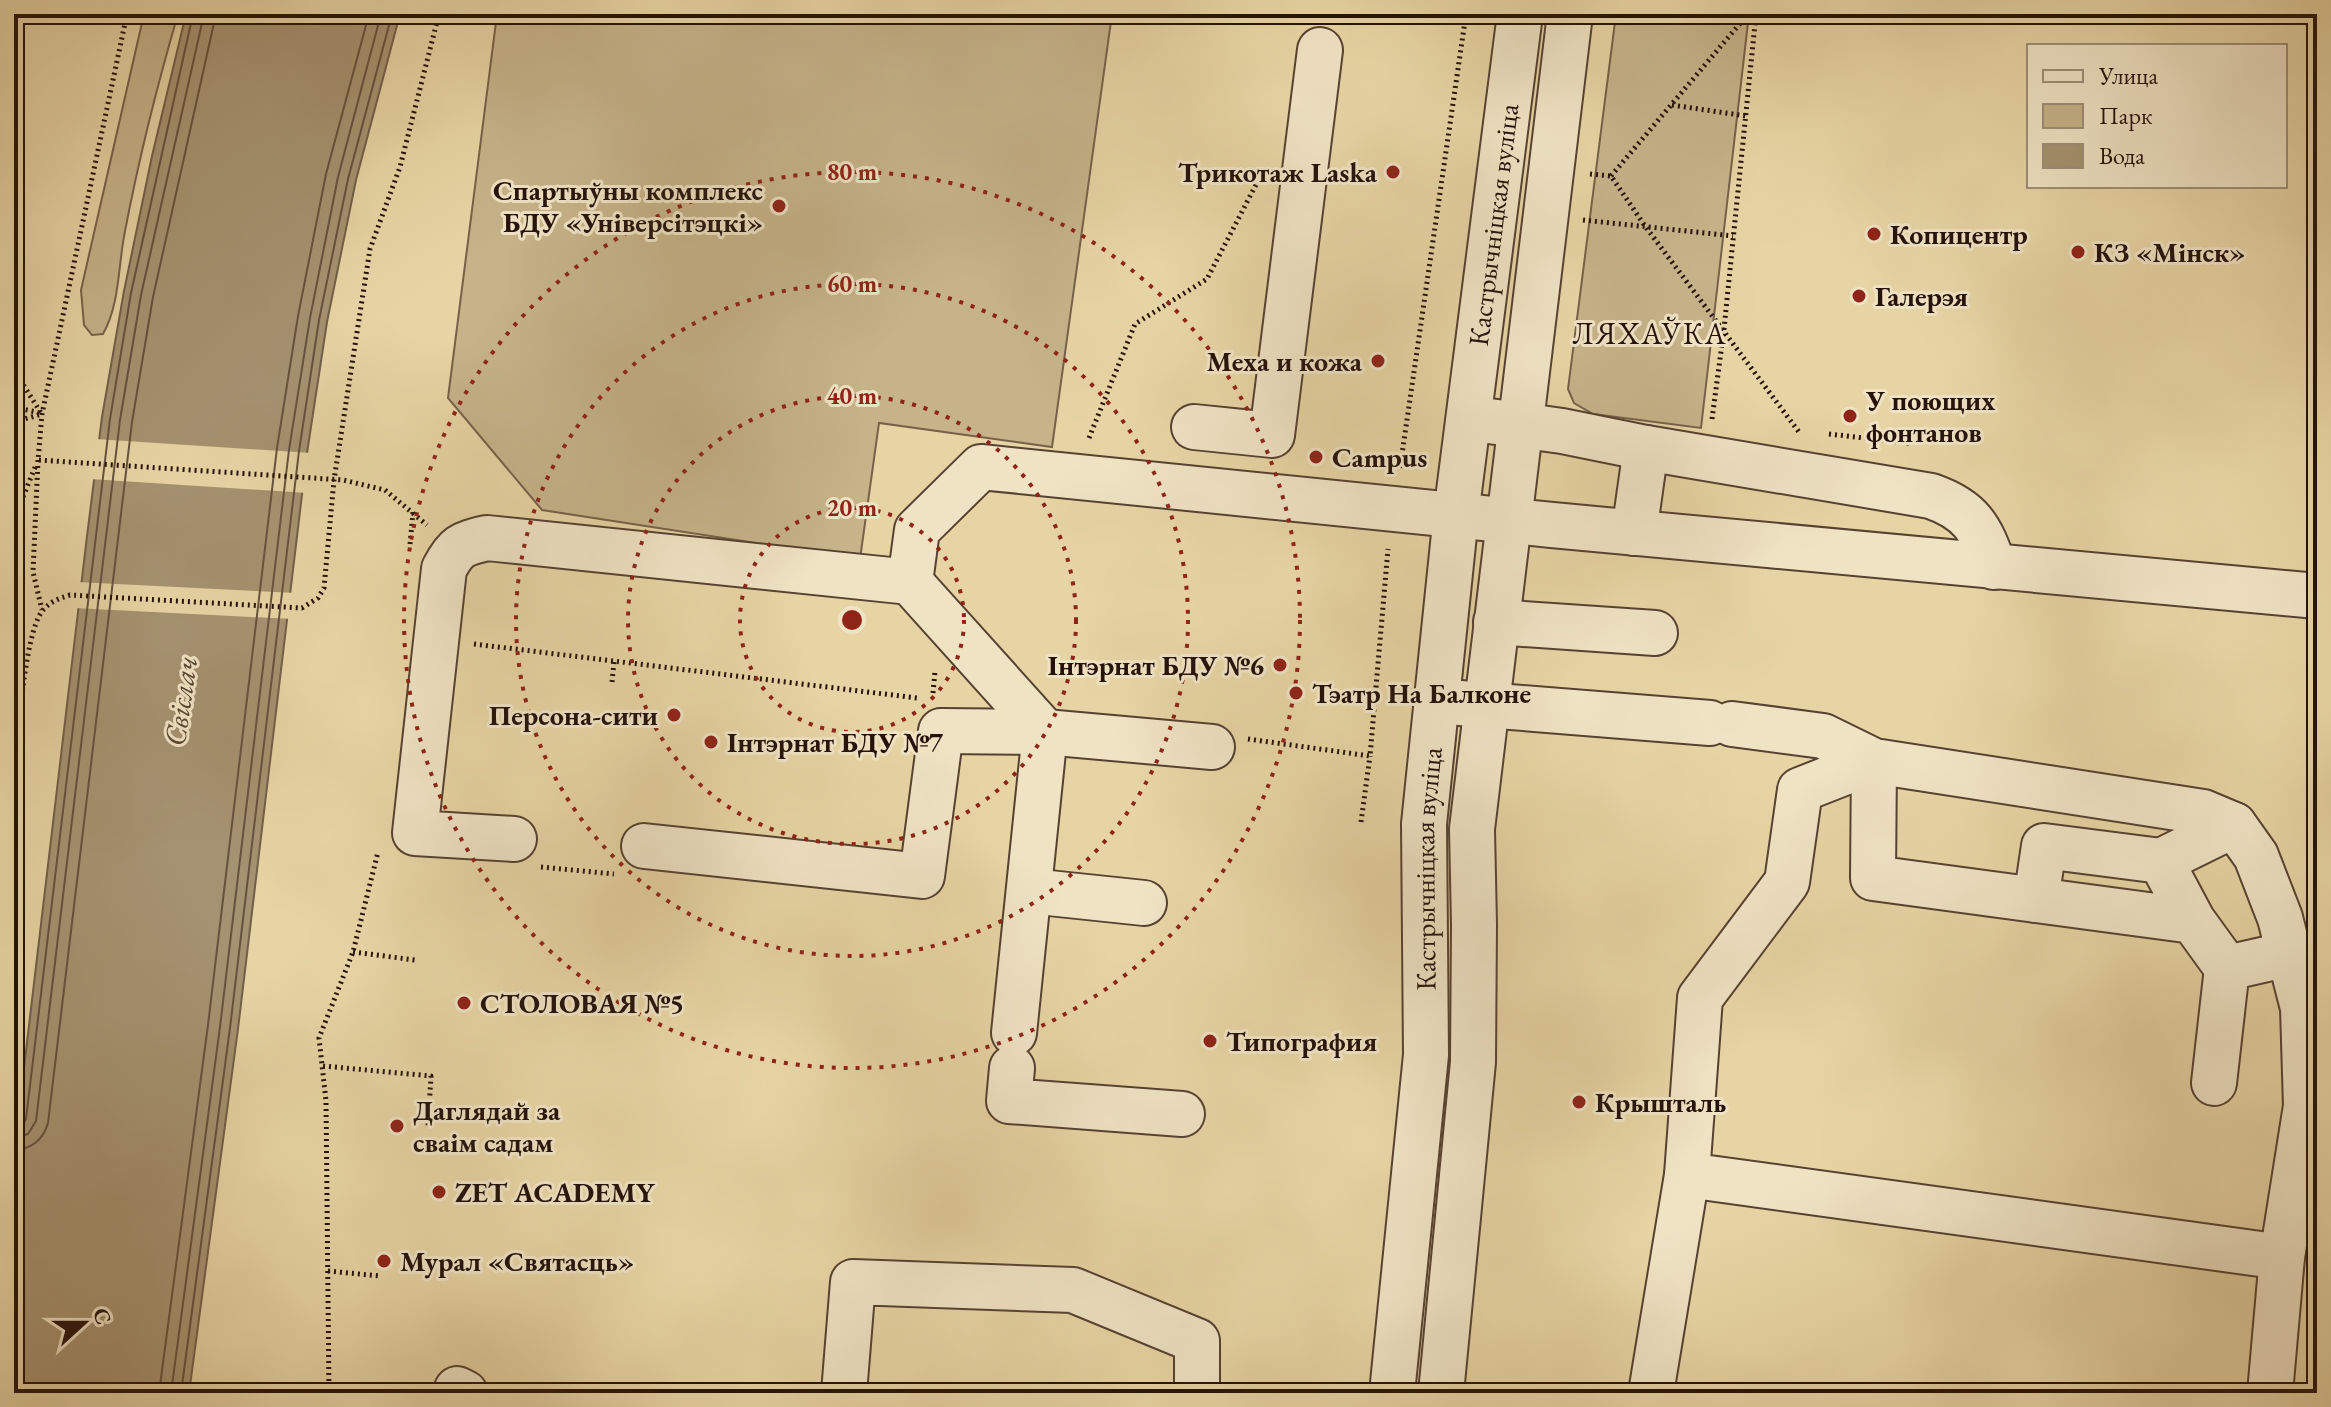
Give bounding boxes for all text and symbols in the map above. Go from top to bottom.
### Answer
legend [2027,44,2287,188]
text: Улица [2098,60,2158,91]
text: Парк [2099,100,2153,131]
street label: Кастрычніцкая вуліца [1460,101,1526,348]
text: Вода [2099,140,2145,171]
place label: Трикотаж Laska [1178,154,1378,190]
text: 80 m [827,156,877,187]
marker: Трикотаж Laska [1384,163,1402,181]
place label: Спартыўны комплекс БДУ «Універсітэцкі» [493,172,763,240]
marker: Спартыўны комплекс БДУ «Універсітэцкі» [770,197,788,215]
place label: Копицентр [1890,216,2028,252]
marker: Копицентр [1865,225,1883,243]
place label: КЗ «Мінск» [2094,234,2246,270]
marker: КЗ «Мінск» [2069,243,2087,261]
text: 60 m [827,268,877,299]
place label: Галерэя [1875,278,1968,314]
marker: Галерэя [1850,287,1868,305]
district label: ЛЯХАЎКА [1572,314,1728,353]
place label: Меха и кожа [1207,343,1363,379]
marker: Меха и кожа [1369,352,1387,370]
text: 40 m [827,380,877,411]
place label: У поющих фонтанов [1865,382,1995,450]
marker: У поющих фонтанов [1841,407,1859,425]
place label: Campus [1332,439,1427,475]
marker: Campus [1307,448,1325,466]
text: 20 m [827,492,877,523]
centre of rings [838,606,866,634]
place label: Інтэрнат БДУ №6 [1048,647,1264,683]
water label: Свіслач [155,653,206,748]
marker: Інтэрнат БДУ №6 [1271,656,1289,674]
place label: Тэатр На Балконе [1312,675,1531,711]
marker: Тэатр На Балконе [1287,684,1305,702]
place label: Персона-сити [489,697,658,733]
marker: Персона-сити [665,706,683,724]
place label: Інтэрнат БДУ №7 [727,724,943,760]
marker: Інтэрнат БДУ №7 [702,733,720,751]
street label: Кастрычніцкая вуліца [1406,744,1450,991]
place label: СТОЛОВАЯ №5 [480,985,684,1021]
marker: СТОЛОВАЯ №5 [455,994,473,1012]
place label: Типография [1226,1023,1377,1059]
marker: Типография [1201,1032,1219,1050]
place label: Крышталь [1595,1084,1726,1120]
place label: Даглядай за сваім садам [413,1092,561,1160]
marker: Крышталь [1570,1093,1588,1111]
marker: Даглядай за сваім садам [388,1117,406,1135]
place label: ZET ACADEMY [455,1174,656,1210]
marker: ZET ACADEMY [430,1183,448,1201]
place label: Мурал «Святасць» [400,1243,634,1279]
marker: Мурал «Святасць» [375,1252,393,1270]
north arrow [44,1283,124,1363]
text: С [86,1304,119,1328]

